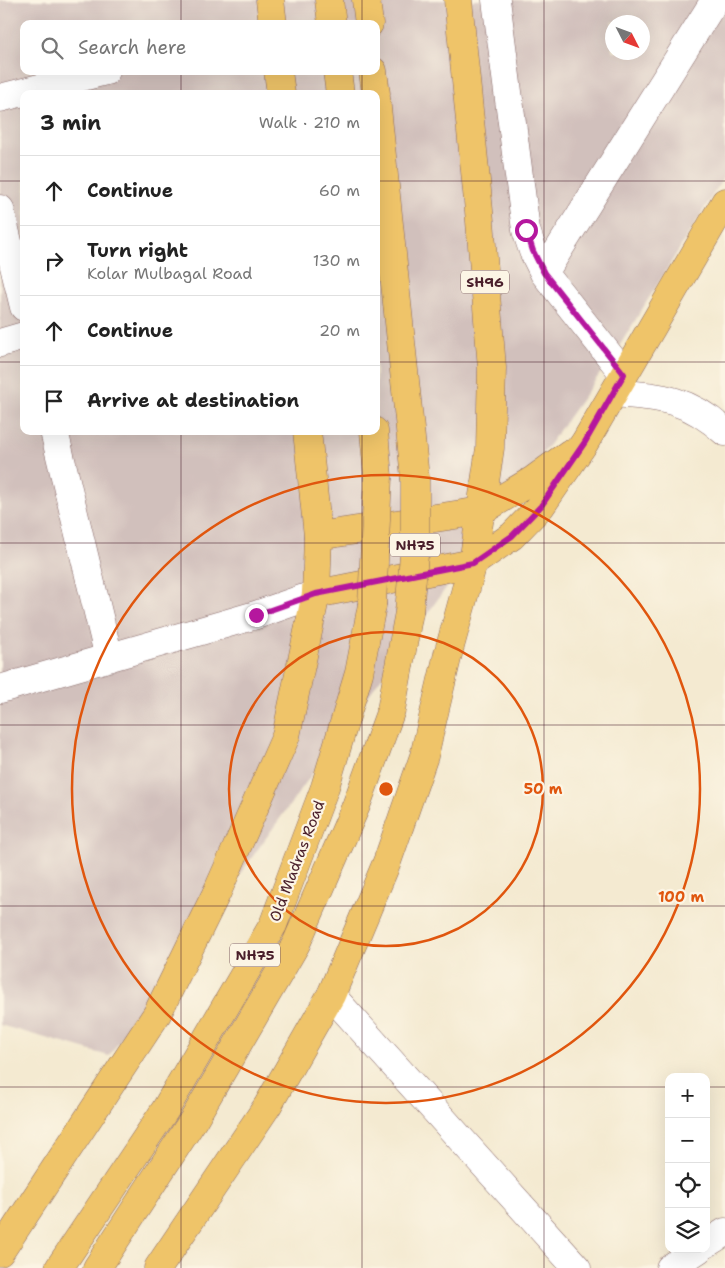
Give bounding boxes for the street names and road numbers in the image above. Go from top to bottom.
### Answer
road number: SH96 [461,270,509,294]
road number: NH75 [390,534,440,556]
street label: Old Madras Road [265,797,330,925]
road number: NH75 [230,944,280,966]

